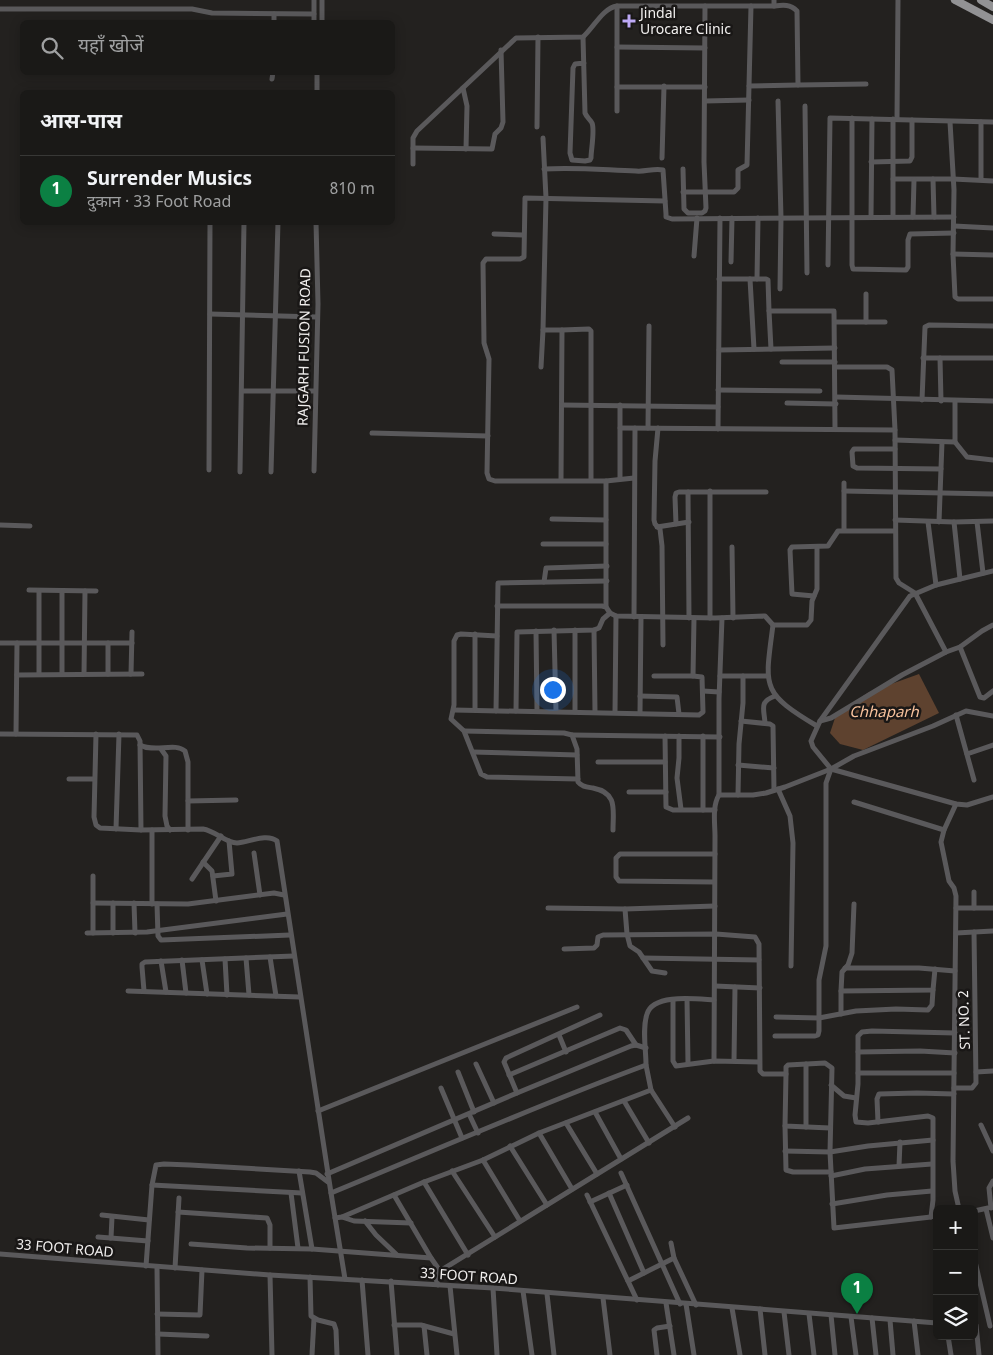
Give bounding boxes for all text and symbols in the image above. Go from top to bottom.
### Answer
place label: Jindal Urocare Clinic [638,5,731,40]
marker: Jindal Urocare Clinic [622,14,636,28]
search box [20,20,395,75]
icon: search [38,34,66,62]
text: यहाँ खोजें [78,35,144,60]
text: आस-पास [40,109,122,137]
text: Surrender Musics [87,168,252,193]
text: 1 [51,180,61,201]
text: 810 m [329,180,375,201]
text: दुकान · 33 Foot Road [87,193,231,214]
street label: RAJGARH FUSION ROAD [295,268,316,426]
your location [540,677,566,703]
water label: Chhaparh [849,704,919,723]
street label: ST. NO. 2 [955,990,976,1050]
map controls [933,1205,978,1340]
button: + [933,1205,978,1250]
street label: 33 FOOT ROAD [15,1236,114,1263]
button: − [933,1250,978,1295]
street label: 33 FOOT ROAD [419,1265,518,1290]
pin: 1 [841,1273,873,1314]
button: layers [933,1295,978,1340]

